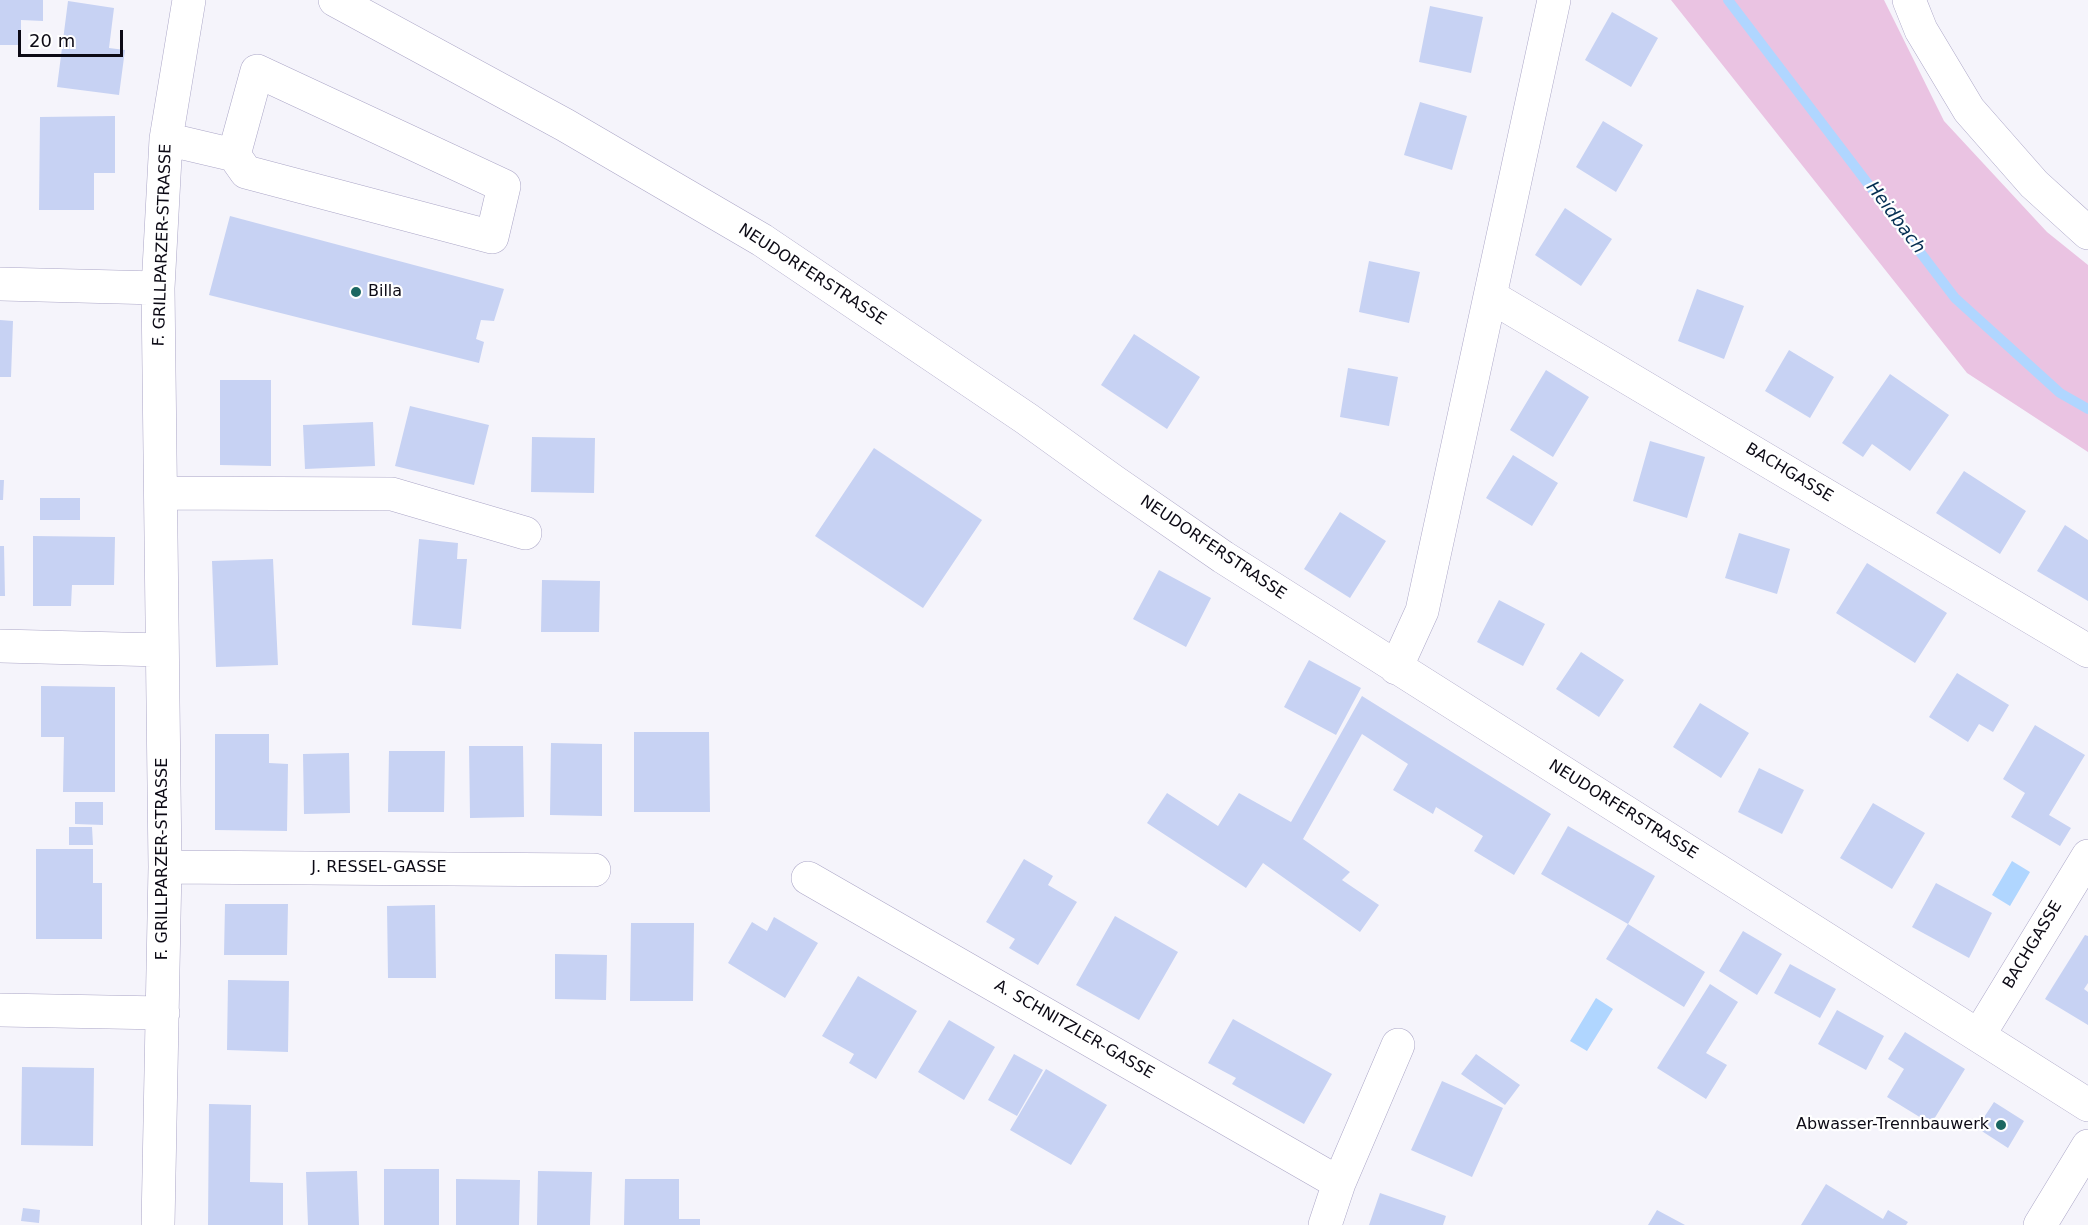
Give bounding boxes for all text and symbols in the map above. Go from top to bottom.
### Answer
scale bar [21,18,126,56]
text: 20 m [29,30,75,51]
street label: F. GRILLPARZER-STRASSE [150,143,176,347]
water label: Heidbach [1861,178,1929,258]
street label: NEUDORFERSTRASSE [735,220,889,330]
place label: Billa [368,282,402,302]
marker: Billa [349,285,363,299]
street label: BACHGASSE [1742,439,1836,507]
street label: NEUDORFERSTRASSE [1136,492,1290,604]
street label: NEUDORFERSTRASSE [1545,756,1701,864]
street label: F. GRILLPARZER-STRASSE [153,758,173,960]
street label: J. RESSEL-GASSE [311,858,447,878]
street label: BACHGASSE [1999,898,2067,992]
street label: A. SCHNITZLER-GASSE [991,976,1157,1084]
place label: Abwasser-Trennbauwerk [1796,1115,1989,1135]
marker: Abwasser-Trennbauwerk [1994,1118,2008,1132]

